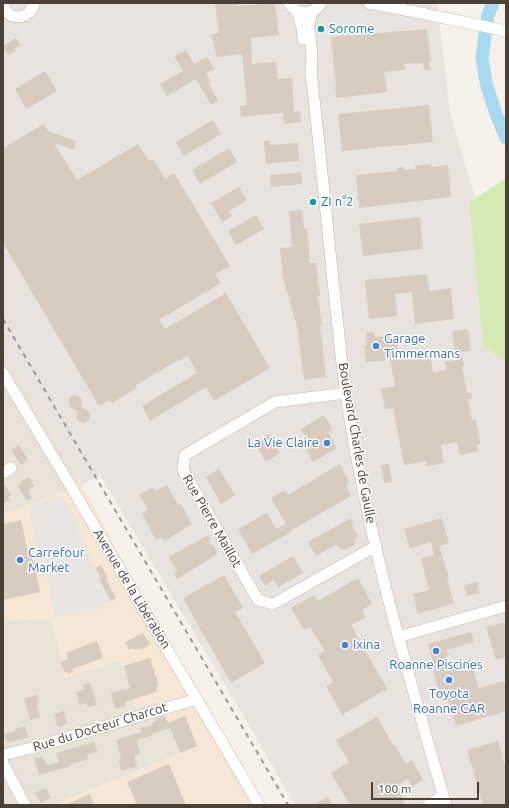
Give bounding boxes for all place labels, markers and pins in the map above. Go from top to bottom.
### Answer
place label: Sorome [329,21,374,37]
marker: Sorome [316,24,326,34]
place label: ZI n°2 [321,194,354,210]
marker: ZI n°2 [308,197,318,207]
place label: Garage Timmermans [384,331,460,362]
marker: Garage Timmermans [371,341,381,351]
place label: La Vie Claire [247,435,319,451]
marker: La Vie Claire [322,438,332,448]
place label: Carrefour Market [28,545,85,576]
marker: Carrefour Market [15,555,25,565]
place label: Ixina [353,637,380,653]
marker: Ixina [340,640,350,650]
marker: Roanne Piscines [431,646,441,656]
place label: Roanne Piscines [389,657,483,673]
marker: Toyota Roanne CAR [444,675,454,685]
place label: Toyota Roanne CAR [413,686,485,717]

